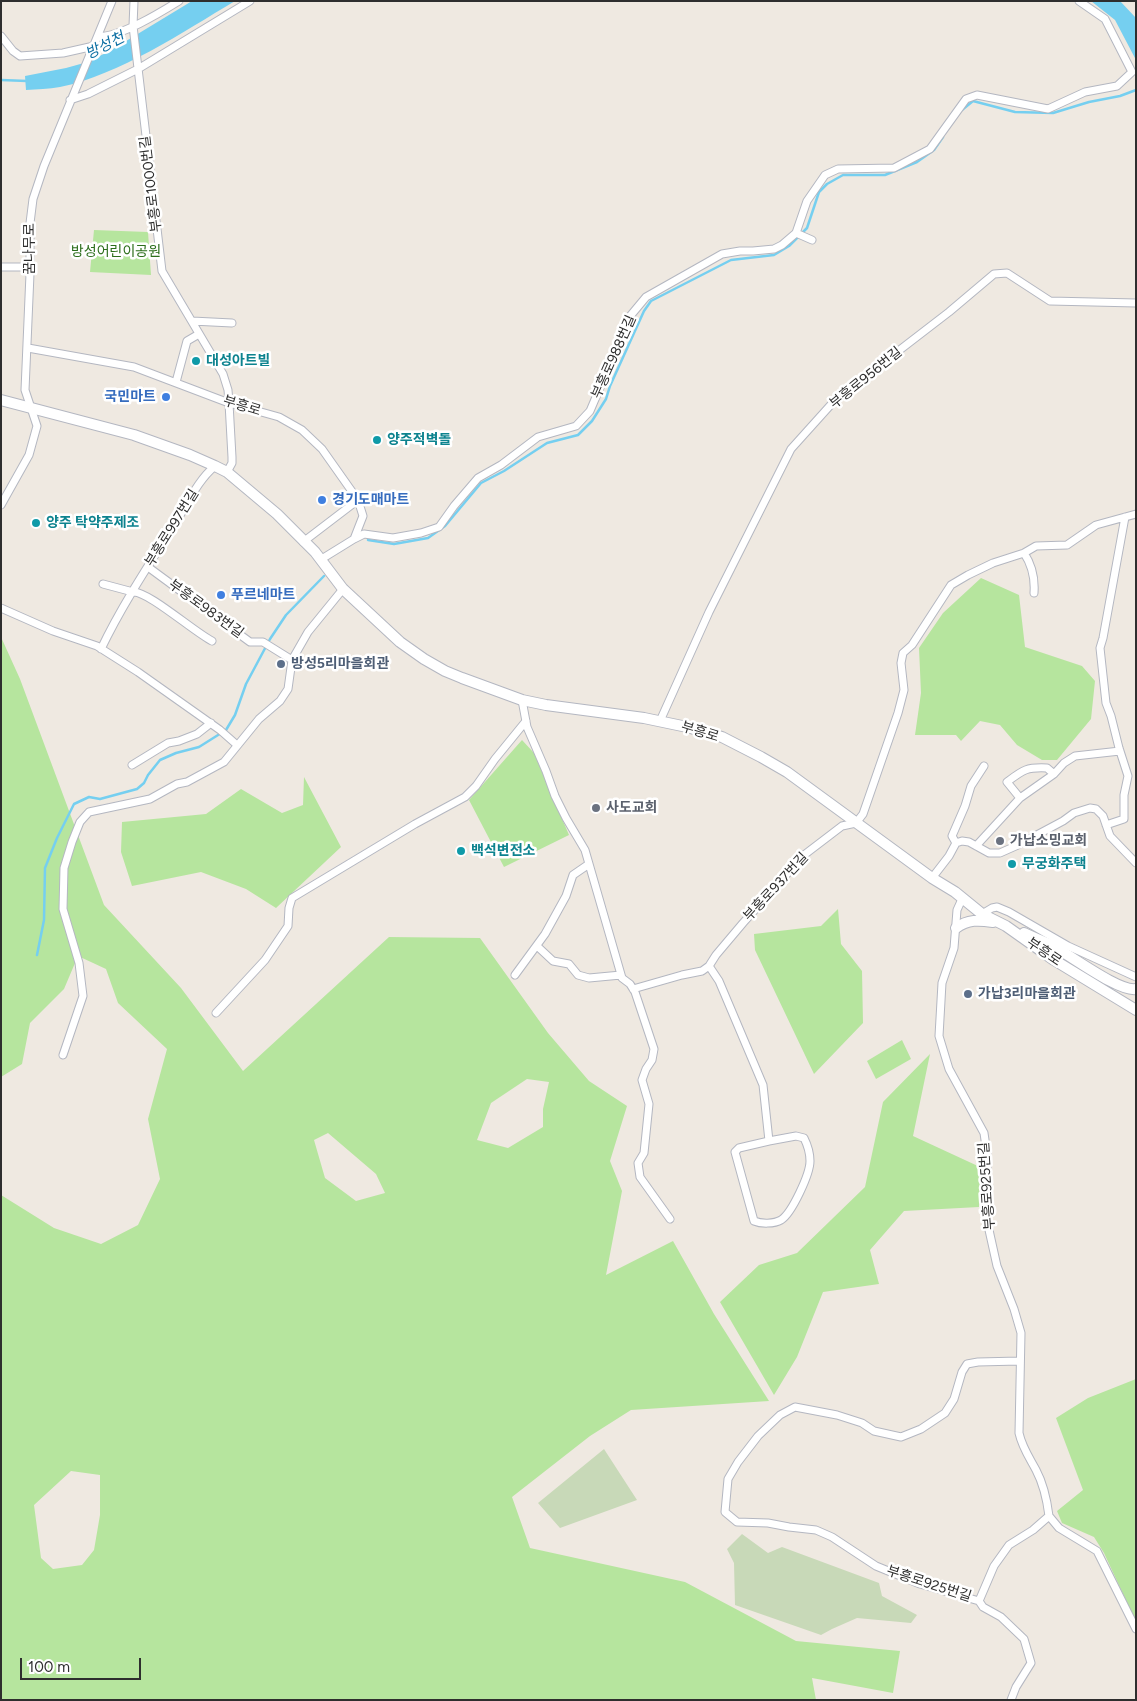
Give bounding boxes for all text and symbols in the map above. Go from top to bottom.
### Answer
water label: 방성천 [82,29,128,63]
street label: 부흥로1000번길 [137,135,165,233]
street label: 꿈나무로 [22,223,38,275]
park label: 방성어린이공원 [71,244,161,260]
street label: 부흥로988번길 [588,313,640,401]
street label: 부흥로956번길 [826,344,906,412]
place label: 대성아트빌 [206,353,270,369]
marker: 대성아트빌 [190,355,202,367]
place label: 국민마트 [104,389,156,405]
marker: 국민마트 [160,391,172,403]
street label: 부흥로 [221,392,263,420]
place label: 양주적벽돌 [387,432,451,448]
marker: 양주적벽돌 [371,434,383,446]
street label: 부흥로997번길 [142,486,202,570]
place label: 경기도매마트 [332,492,409,508]
marker: 경기도매마트 [316,494,328,506]
place label: 양주 탁약주제조 [46,515,139,531]
marker: 양주 탁약주제조 [30,517,42,529]
street label: 부흥로983번길 [165,576,247,642]
place label: 푸르네마트 [231,587,295,603]
marker: 푸르네마트 [215,589,227,601]
place label: 방성5리마을회관 [291,656,389,672]
marker: 방성5리마을회관 [275,658,287,670]
street label: 부흥로 [679,718,721,746]
place label: 사도교회 [606,800,658,816]
marker: 사도교회 [590,802,602,814]
place label: 가납소밍교회 [1010,833,1087,849]
marker: 가납소밍교회 [994,835,1006,847]
place label: 백석변전소 [471,843,535,859]
marker: 백석변전소 [455,845,467,857]
street label: 부흥로937번길 [740,849,812,925]
place label: 무궁화주택 [1022,856,1086,872]
marker: 무궁화주택 [1006,858,1018,870]
street label: 부흥로 [1023,934,1065,970]
place label: 가납3리마을회관 [978,986,1076,1002]
marker: 가납3리마을회관 [962,988,974,1000]
street label: 부흥로925번길 [976,1141,998,1231]
street label: 부흥로925번길 [884,1562,974,1606]
scale bar [22,1648,144,1680]
text: 100 m [28,1658,70,1676]

